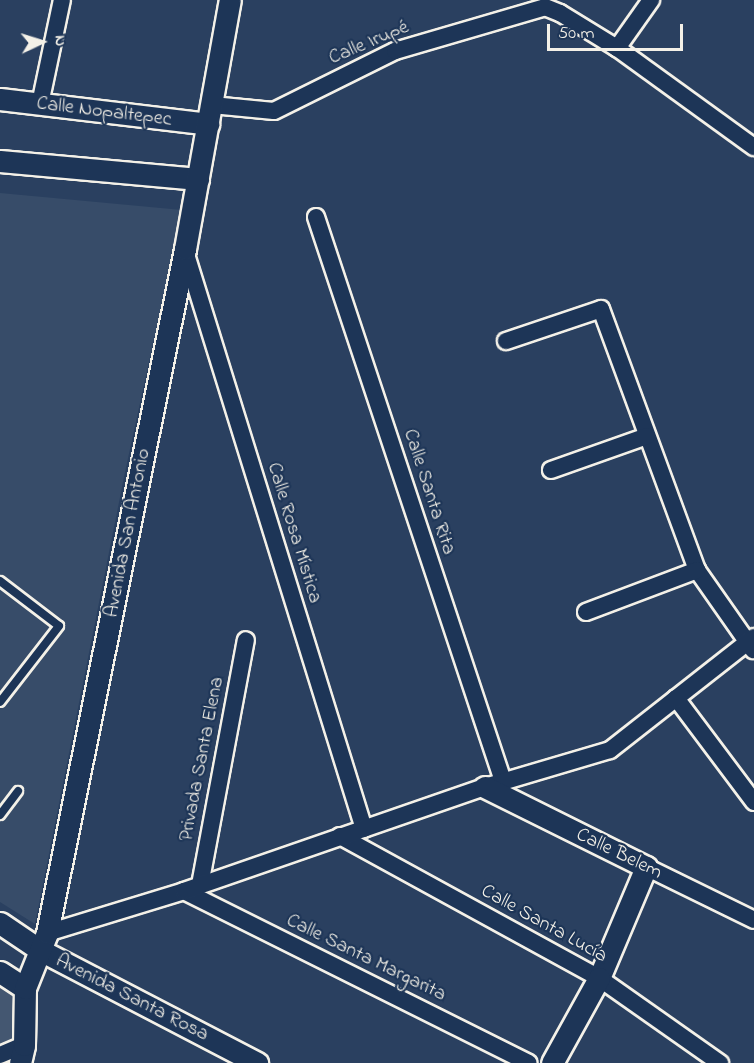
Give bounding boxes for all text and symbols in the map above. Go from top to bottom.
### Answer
north arrow [12,12,72,72]
scale bar [550,12,686,50]
street label: Calle Irupé [325,15,413,71]
text: 50 m [558,21,595,47]
text: N [48,35,72,47]
street label: Calle Nopaltepec [35,92,173,132]
street label: Calle Santa Rita [397,426,461,558]
street label: Avenida San Antonio [100,446,156,620]
street label: Calle Rosa Mística [261,460,327,606]
street label: Privada Santa Elena [174,675,230,843]
street label: Calle Belem [572,823,666,885]
street label: Calle Santa Lucía [477,879,611,969]
street label: Calle Santa Margarita [282,909,450,1007]
street label: Avenida Santa Rosa [51,949,213,1047]

